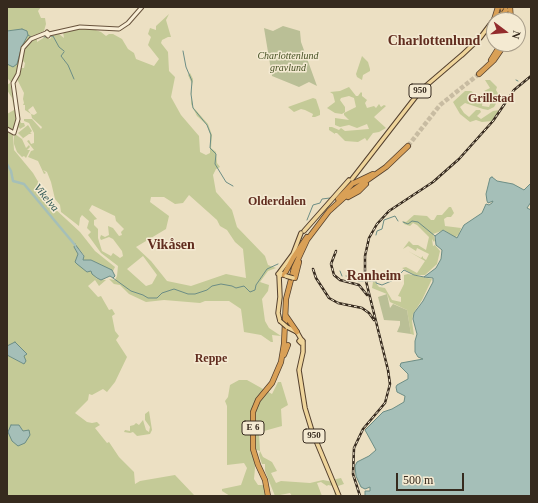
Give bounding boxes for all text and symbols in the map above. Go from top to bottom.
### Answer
north arrow [486,12,526,52]
text: N [510,30,523,41]
district label: Charlottenlund [388,33,480,49]
park label: Charlottenlund gravlund [257,50,319,74]
road number: 950 [409,84,431,98]
district label: Grillstad [468,92,514,106]
water label: Vikelva [31,181,61,215]
district label: Olderdalen [248,195,306,209]
district label: Vikåsen [147,237,195,253]
district label: Ranheim [347,268,401,284]
district label: Reppe [195,352,227,366]
road number: E 6 [242,421,264,435]
road number: 950 [303,429,325,443]
scale bar [398,465,466,491]
text: 500 m [403,473,433,487]

